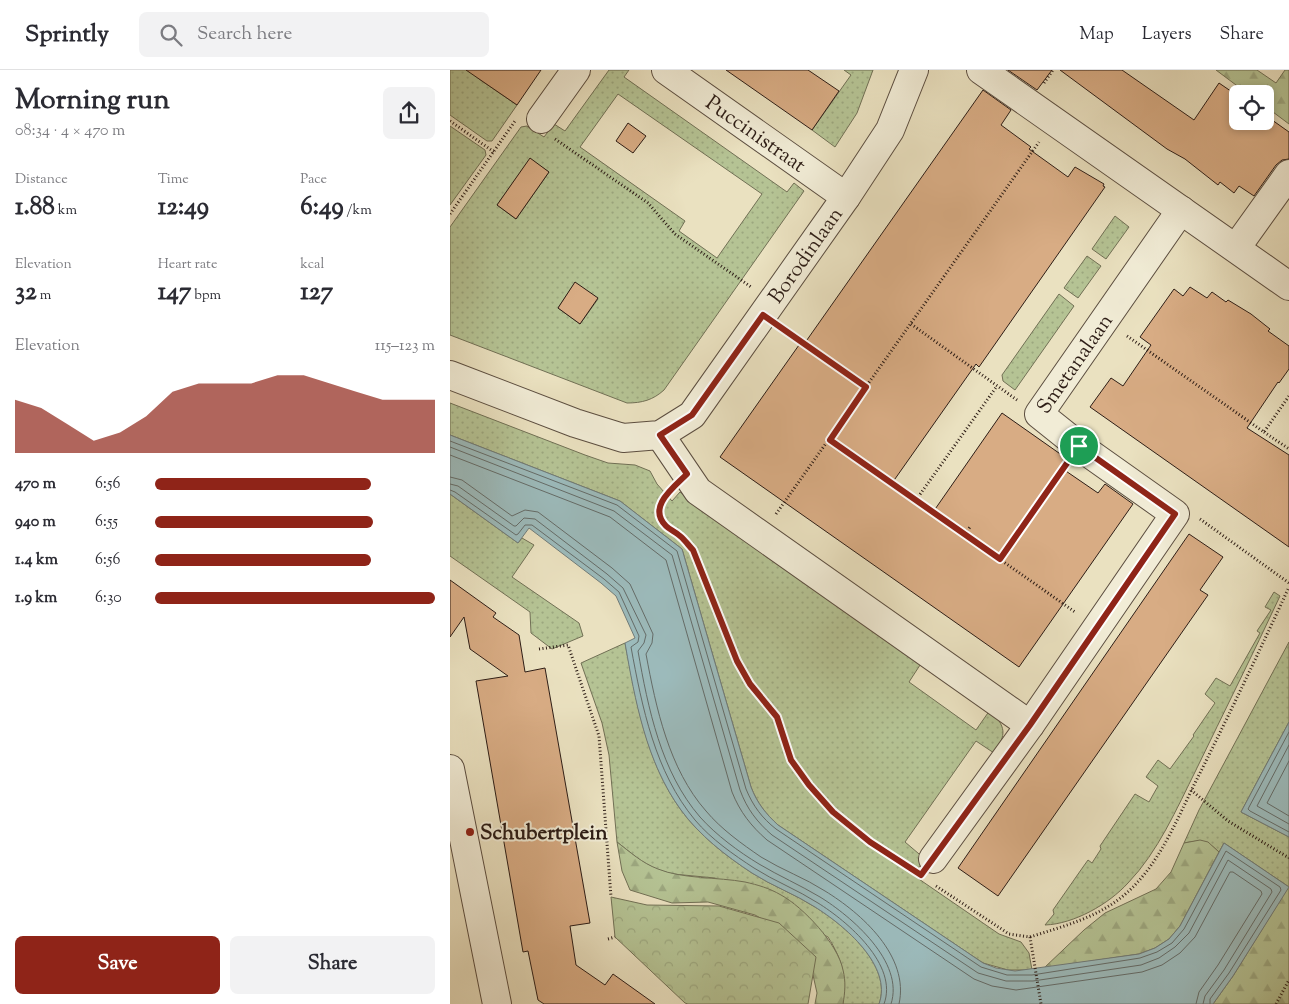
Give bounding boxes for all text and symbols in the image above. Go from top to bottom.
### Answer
search box [139,12,489,57]
text: Sprintly [25,18,109,52]
icon: search [157,21,185,49]
text: Search here [197,21,292,48]
text: Map [1079,22,1114,48]
text: Layers [1142,22,1192,48]
text: Share [1220,22,1264,48]
text: Morning run [15,81,170,121]
map controls [1229,85,1274,130]
button: locate [1229,85,1274,130]
button: share [383,87,435,139]
street label: Puccinistraat [698,89,811,181]
text: 08:34 · 4 × 470 m [15,120,125,143]
text: Distance [15,170,68,190]
text: Time [158,170,189,190]
text: Pace [300,170,327,190]
text: 1.88 [15,190,55,226]
text: 12:49 [158,190,209,226]
text: 6:49 [300,190,344,226]
text: km [55,201,77,221]
text: /km [344,201,372,221]
street label: Borodinlaan [762,202,851,311]
text: Elevation [15,255,72,275]
text: Heart rate [158,255,217,275]
text: kcal [300,255,324,275]
text: 32 [15,275,37,311]
text: 147 [158,275,191,311]
text: 127 [300,275,333,311]
text: m [37,286,51,306]
text: bpm [191,286,221,306]
street label: Smetanalaan [1030,308,1121,421]
text: Elevation [15,335,80,358]
text: 115–123 m [375,335,435,358]
pin [1058,425,1100,467]
icon: arrive [1065,432,1093,460]
text: 470 m [15,473,56,496]
text: 6:56 [95,473,120,496]
text: 940 m [15,511,56,534]
text: 6:55 [95,511,118,534]
text: 1.4 km [15,549,58,572]
text: 6:56 [95,549,120,572]
text: 1.9 km [15,587,57,610]
text: 6:30 [95,587,122,610]
place label: Schubertplein [480,819,608,849]
marker: Schubertplein [464,826,476,838]
button: Save [15,936,220,994]
button: Share [230,936,435,994]

